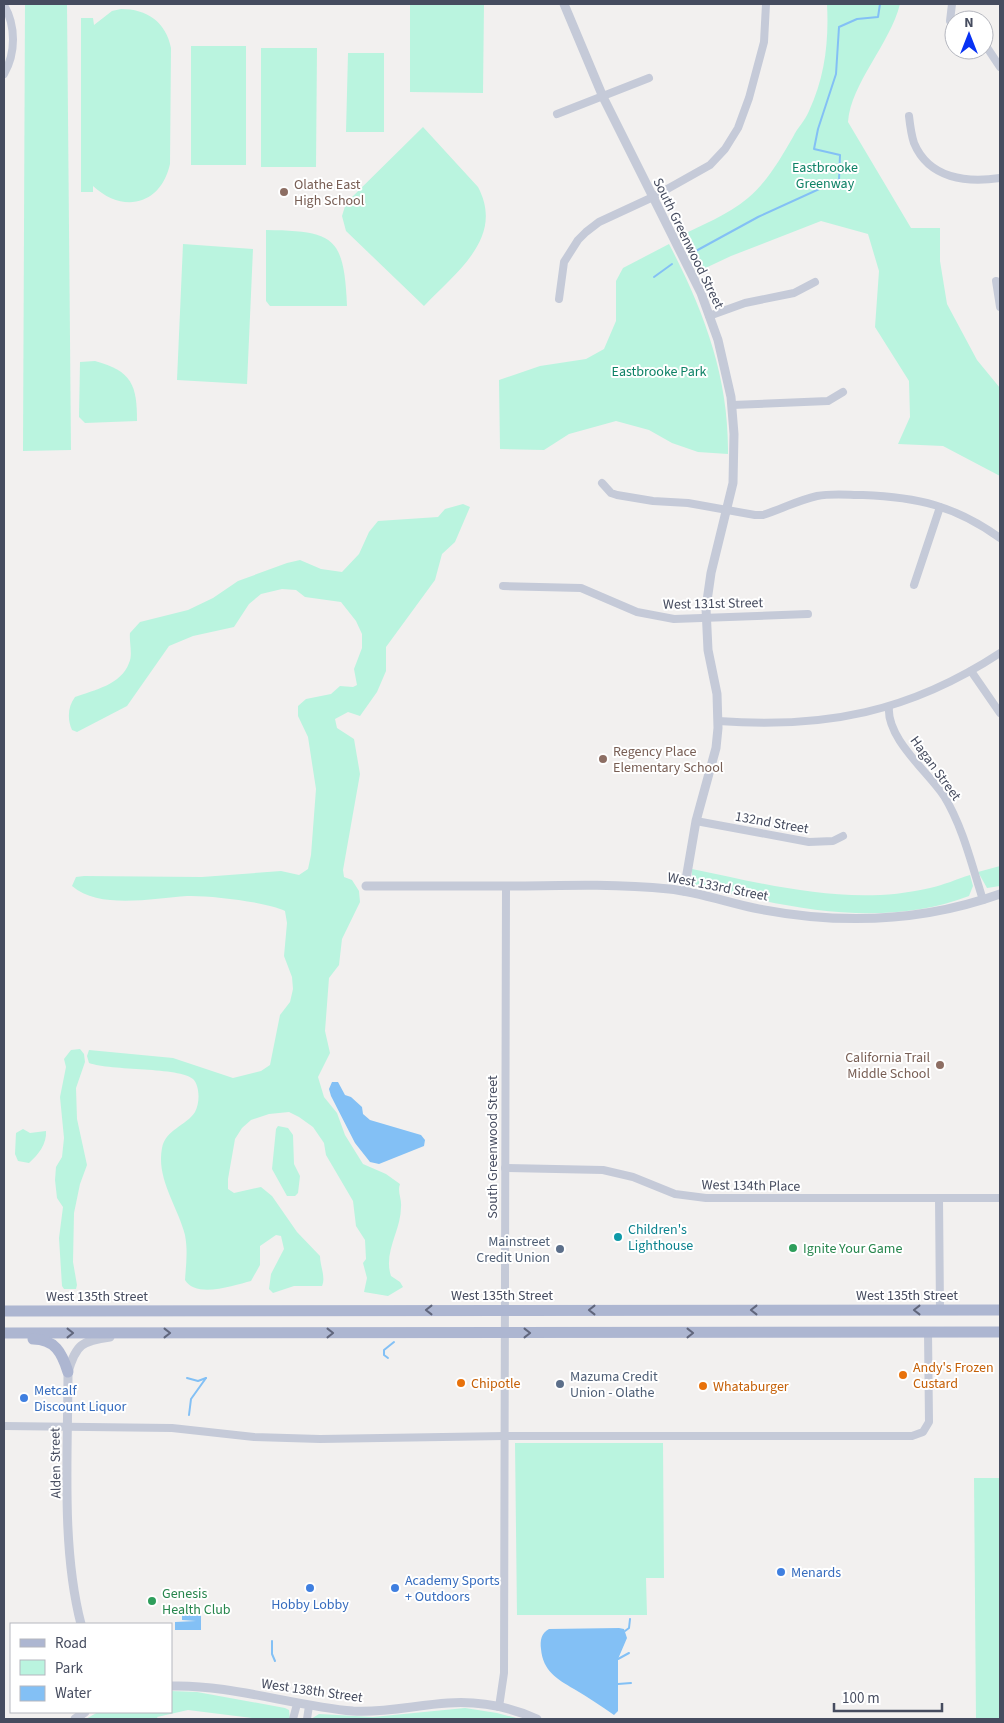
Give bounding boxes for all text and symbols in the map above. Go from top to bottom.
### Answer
north arrow [944,10,994,60]
text: N [964,13,974,33]
park label: Eastbrooke Greenway [792,158,858,194]
place label: Olathe East High School [294,175,365,211]
street label: South Greenwood Street [648,175,729,313]
marker: Olathe East High School [278,186,290,198]
park label: Eastbrooke Park [612,362,707,382]
street label: West 131st Street [663,593,764,615]
street label: Hagan Street [905,732,966,805]
place label: Regency Place Elementary School [613,742,724,778]
marker: Regency Place Elementary School [597,753,609,765]
street label: 132nd Street [734,807,810,839]
street label: West 133rd Street [666,867,770,907]
place label: California Trail Middle School [845,1048,930,1084]
marker: California Trail Middle School [934,1059,946,1071]
street label: South Greenwood Street [483,1075,503,1219]
street label: West 134th Place [701,1175,801,1197]
place label: Children's Lighthouse [628,1220,693,1256]
marker: Children's Lighthouse [612,1231,624,1243]
place label: Mainstreet Credit Union [476,1232,550,1268]
place label: Ignite Your Game [803,1239,902,1259]
marker: Ignite Your Game [787,1242,799,1254]
marker: Mainstreet Credit Union [554,1243,566,1255]
street label: West 135th Street [451,1286,553,1306]
street label: West 135th Street [856,1286,958,1306]
street label: West 135th Street [46,1287,148,1307]
one-way arrow [425,1305,432,1315]
one-way arrow [587,1305,595,1315]
one-way arrow [750,1305,758,1315]
one-way arrow [912,1305,920,1315]
one-way arrow [66,1328,74,1338]
one-way arrow [164,1328,171,1338]
one-way arrow [326,1328,334,1338]
one-way arrow [524,1328,531,1338]
one-way arrow [686,1328,694,1338]
place label: Andy's Frozen Custard [913,1358,994,1394]
place label: Mazuma Credit Union - Olathe [570,1367,658,1403]
marker: Andy's Frozen Custard [897,1369,909,1381]
place label: Chipotle [471,1374,520,1394]
marker: Chipotle [455,1377,467,1389]
place label: Whataburger [713,1377,789,1397]
marker: Mazuma Credit Union - Olathe [554,1378,566,1390]
marker: Whataburger [697,1380,709,1392]
place label: Metcalf Discount Liquor [34,1381,127,1417]
marker: Metcalf Discount Liquor [18,1392,30,1404]
street label: Alden Street [45,1427,67,1499]
place label: Menards [791,1563,841,1583]
marker: Menards [775,1566,787,1578]
place label: Academy Sports + Outdoors [405,1571,500,1607]
marker: Hobby Lobby [304,1582,316,1594]
marker: Academy Sports + Outdoors [389,1582,401,1594]
place label: Genesis Health Club [162,1584,231,1620]
marker: Genesis Health Club [146,1595,158,1607]
place label: Hobby Lobby [271,1595,349,1615]
legend [10,1623,172,1713]
text: Road [55,1633,87,1654]
text: Park [55,1658,84,1679]
street label: West 138th Street [260,1674,364,1708]
scale bar [834,1680,942,1712]
text: Water [55,1683,92,1704]
text: 100 m [842,1688,880,1709]

